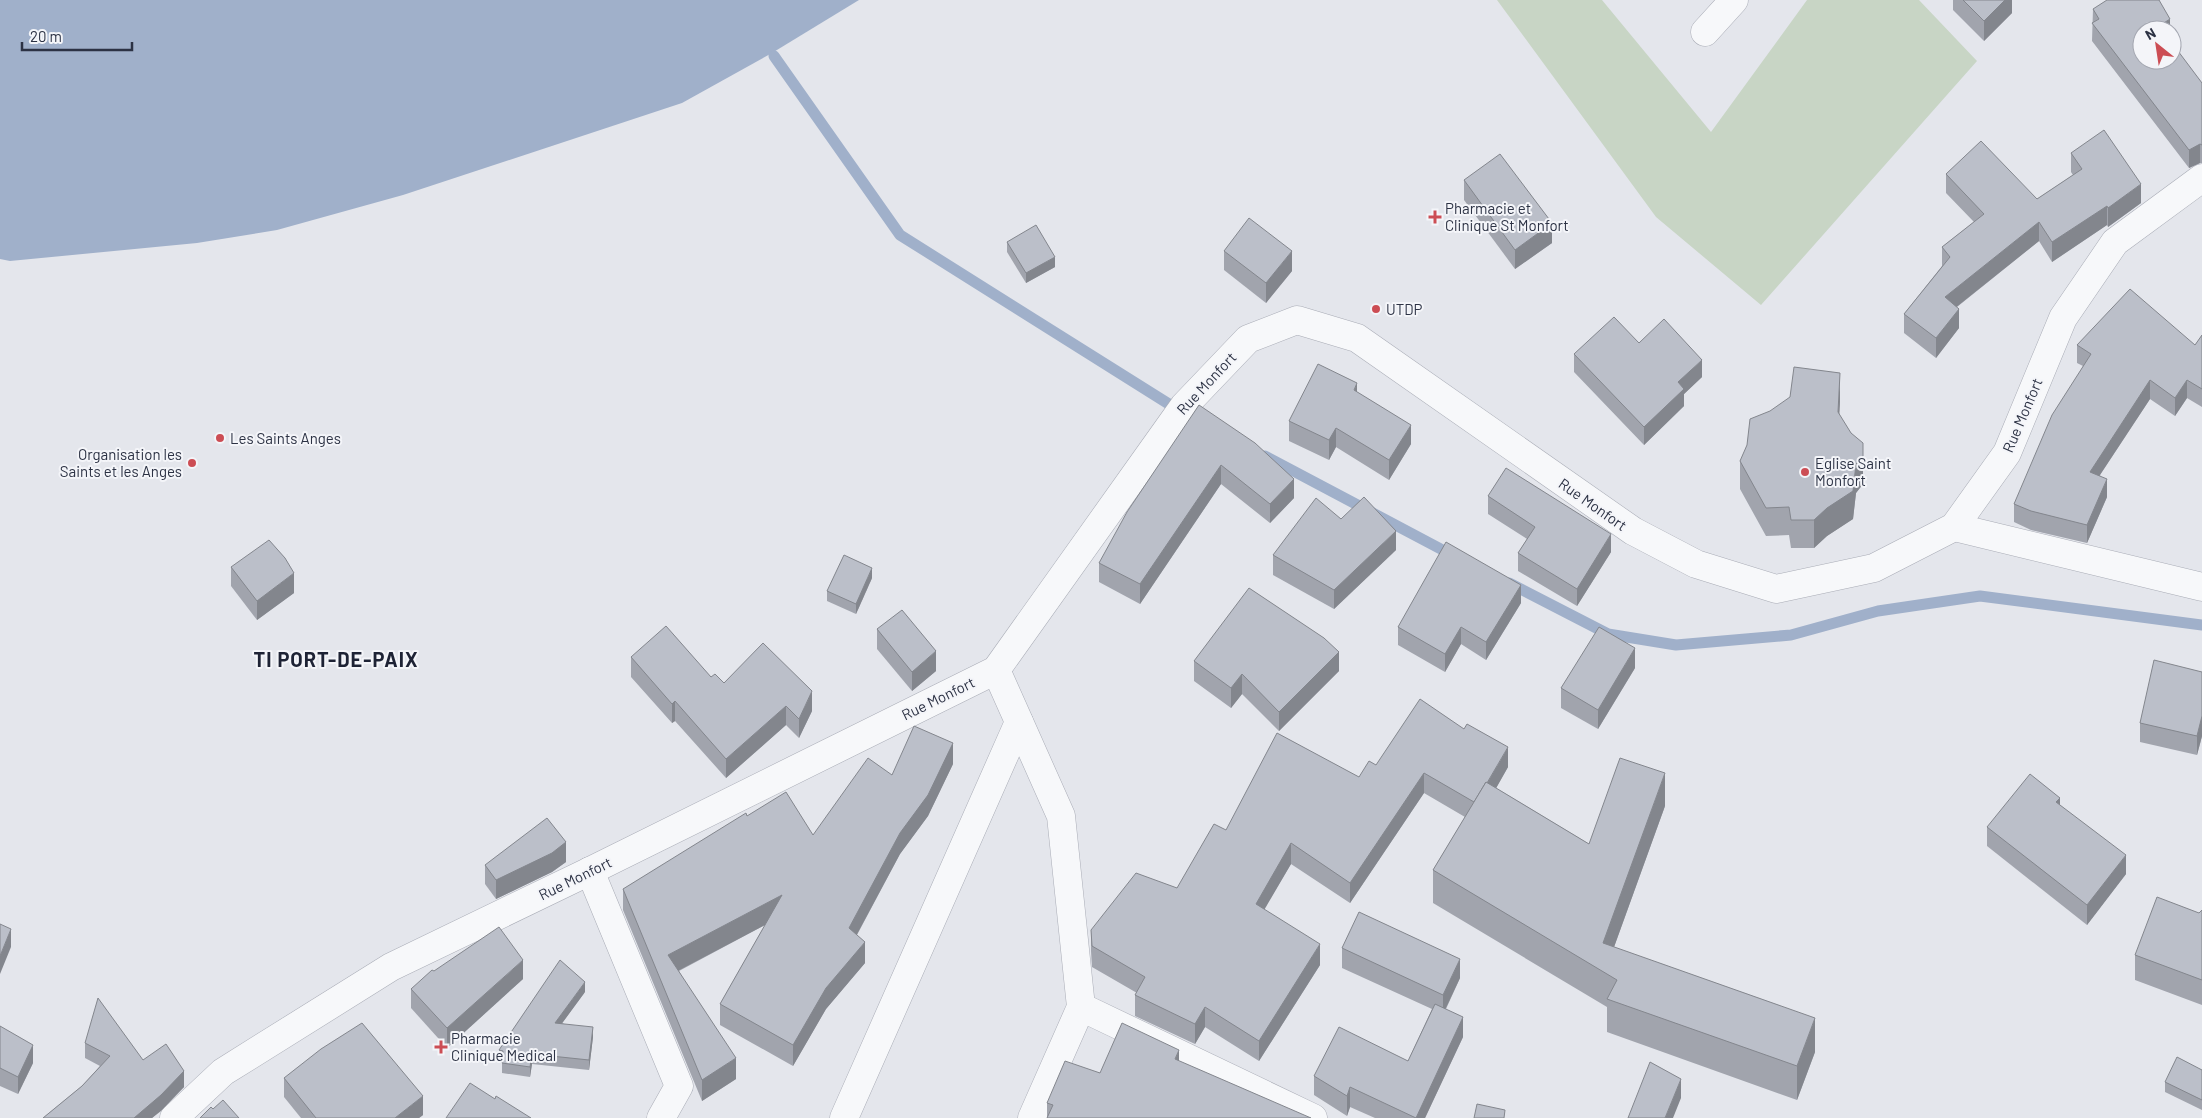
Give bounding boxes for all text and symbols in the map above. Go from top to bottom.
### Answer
scale bar [22,20,132,52]
north arrow [2132,20,2182,70]
text: N [2142,24,2159,43]
text: 20 m [30,27,62,45]
place label: Pharmacie et Clinique St Monfort [1445,199,1569,234]
marker: Pharmacie et Clinique St Monfort [1429,211,1441,223]
place label: UTDP [1386,300,1423,318]
marker: UTDP [1370,303,1382,315]
street label: Rue Monfort [1172,348,1240,418]
street label: Rue Monfort [1998,375,2046,455]
place label: Les Saints Anges [230,429,341,447]
marker: Les Saints Anges [214,432,226,444]
place label: Organisation les Saints et les Anges [60,445,182,480]
place label: Eglise Saint Monfort [1815,454,1891,489]
marker: Organisation les Saints et les Anges [186,457,198,469]
marker: Eglise Saint Monfort [1799,466,1811,478]
street label: Rue Monfort [1555,474,1631,534]
district label: TI PORT-DE-PAIX [253,647,419,671]
street label: Rue Monfort [898,673,978,723]
street label: Rue Monfort [535,853,615,903]
place label: Pharmacie Clinique Medical [451,1029,556,1064]
marker: Pharmacie Clinique Medical [435,1041,447,1053]

